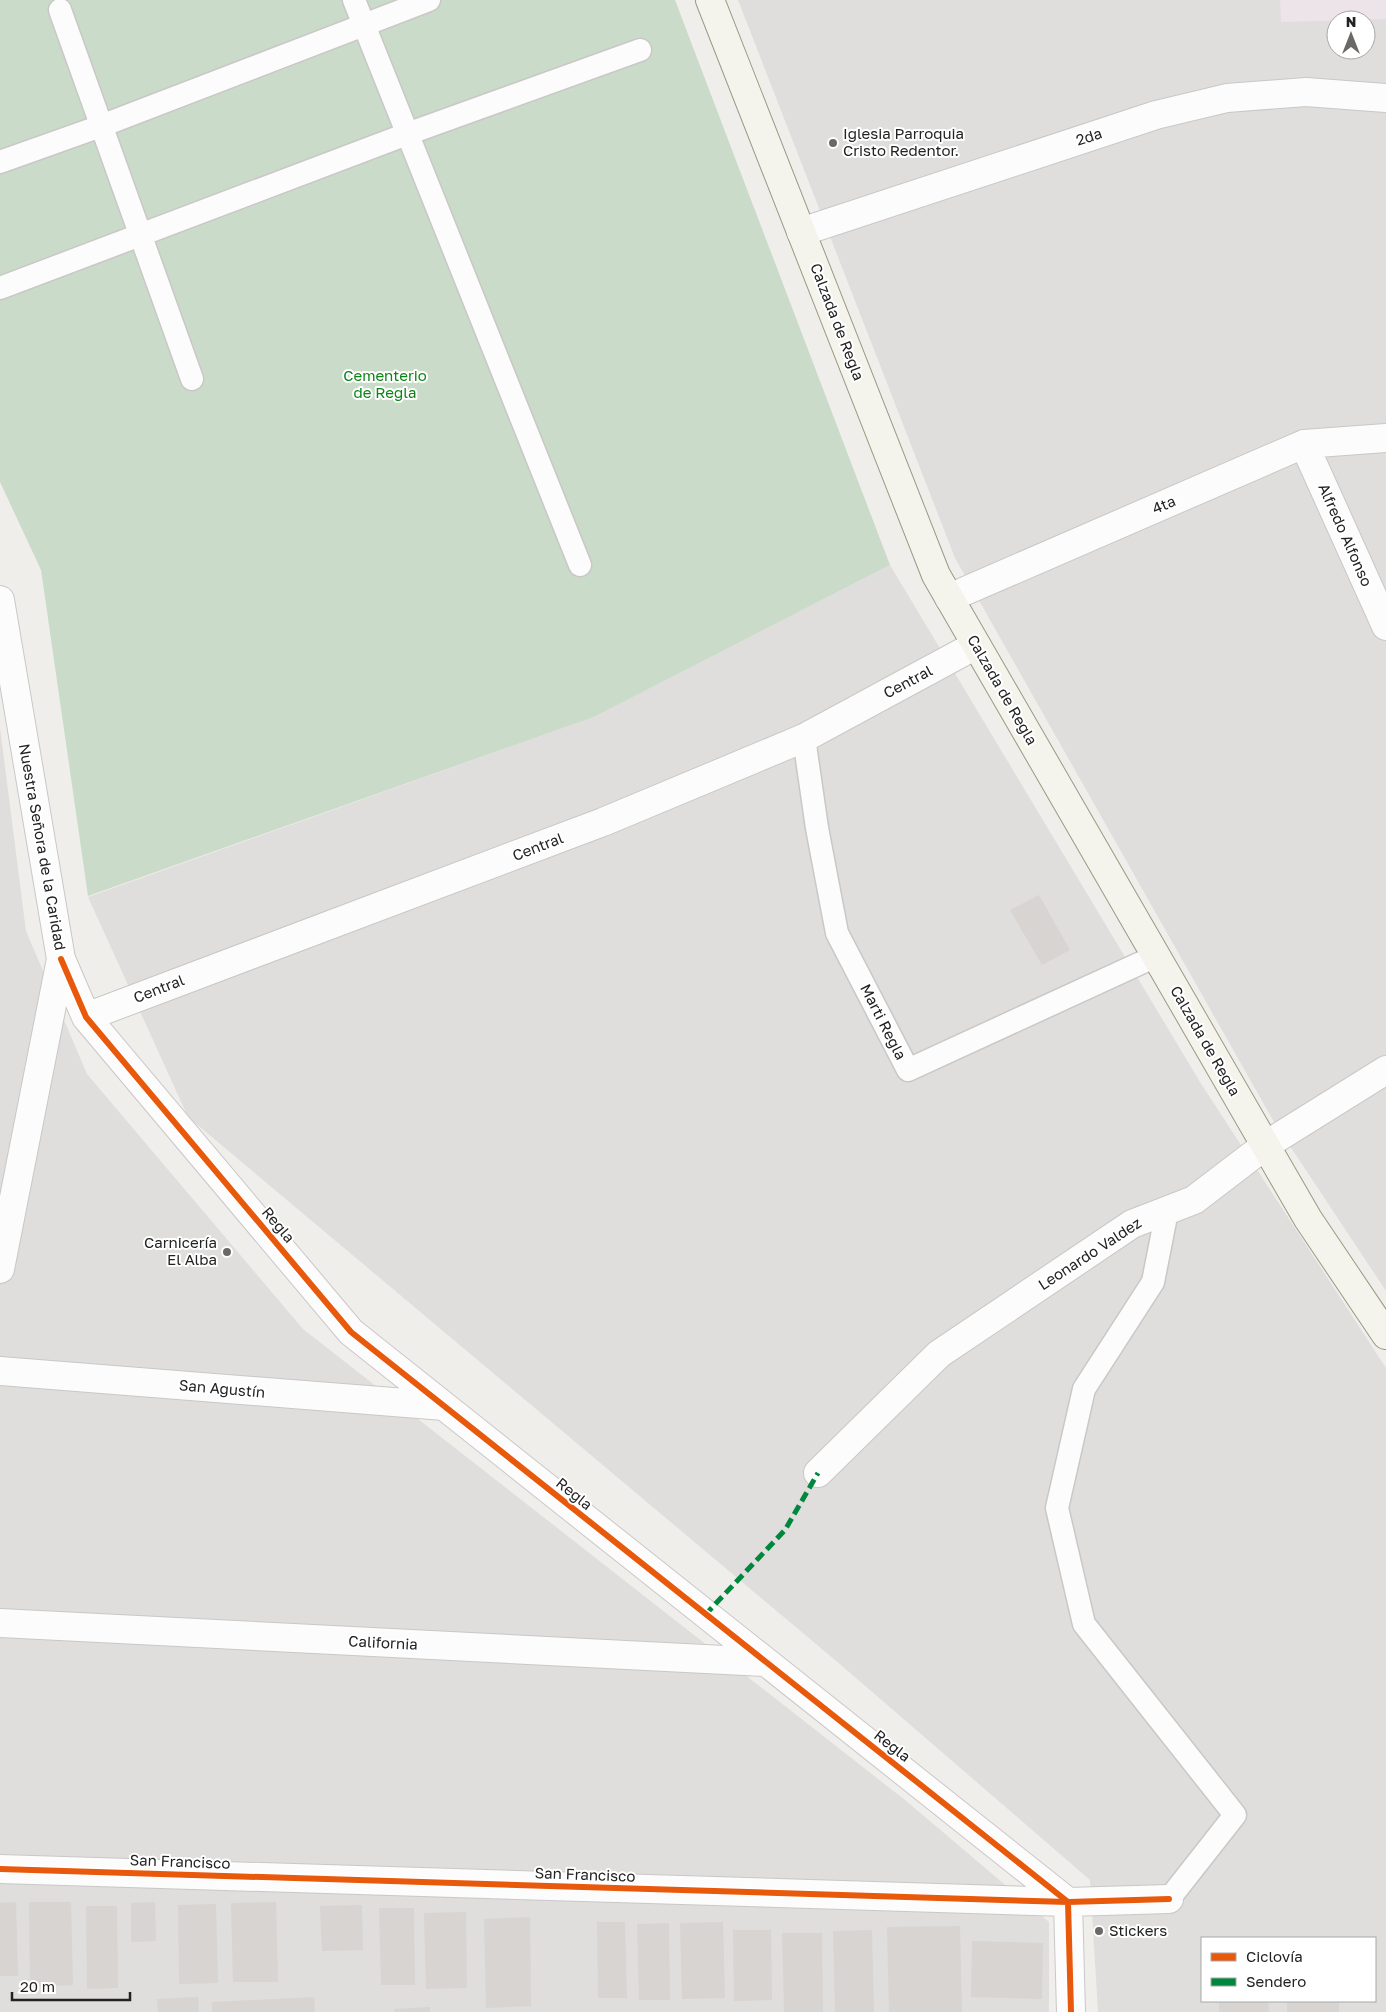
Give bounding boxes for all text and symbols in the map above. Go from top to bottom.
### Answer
north arrow [1326,10,1376,60]
text: N [1346,13,1356,30]
street label: 2da [1073,123,1104,149]
place label: Iglesia Parroquia Cristo Redentor. [843,124,964,159]
marker: Iglesia Parroquia Cristo Redentor. [827,137,839,149]
street label: Calzada de Regla [807,260,869,383]
park label: Cementerio de Regla [343,366,427,401]
street label: Alfredo Alfonso [1315,480,1377,589]
street label: 4ta [1149,491,1178,517]
street label: Calzada de Regla [964,631,1042,748]
street label: Central [880,661,935,701]
street label: Nuestra Señora de la Caridad [16,742,70,952]
street label: Central [510,828,566,864]
street label: Central [131,970,187,1006]
street label: Marti Regla [857,981,911,1062]
street label: Calzada de Regla [1167,982,1245,1099]
street label: Regla [259,1203,299,1246]
street label: Leonardo Valdez [1035,1213,1145,1293]
place label: Carnicería El Alba [144,1233,217,1268]
marker: Carnicería El Alba [221,1246,233,1258]
street label: San Agustín [178,1375,266,1401]
street label: Regla [553,1473,596,1513]
street label: California [348,1631,418,1653]
street label: Regla [871,1725,914,1765]
street label: San Francisco [129,1850,231,1872]
street label: San Francisco [534,1863,636,1885]
place label: Stickers [1109,1921,1167,1939]
marker: Stickers [1093,1925,1105,1937]
legend [1201,1937,1376,2002]
text: Ciclovía [1246,1947,1303,1965]
scale bar [12,1970,130,2002]
text: Sendero [1246,1972,1306,1990]
text: 20 m [20,1977,55,1995]

